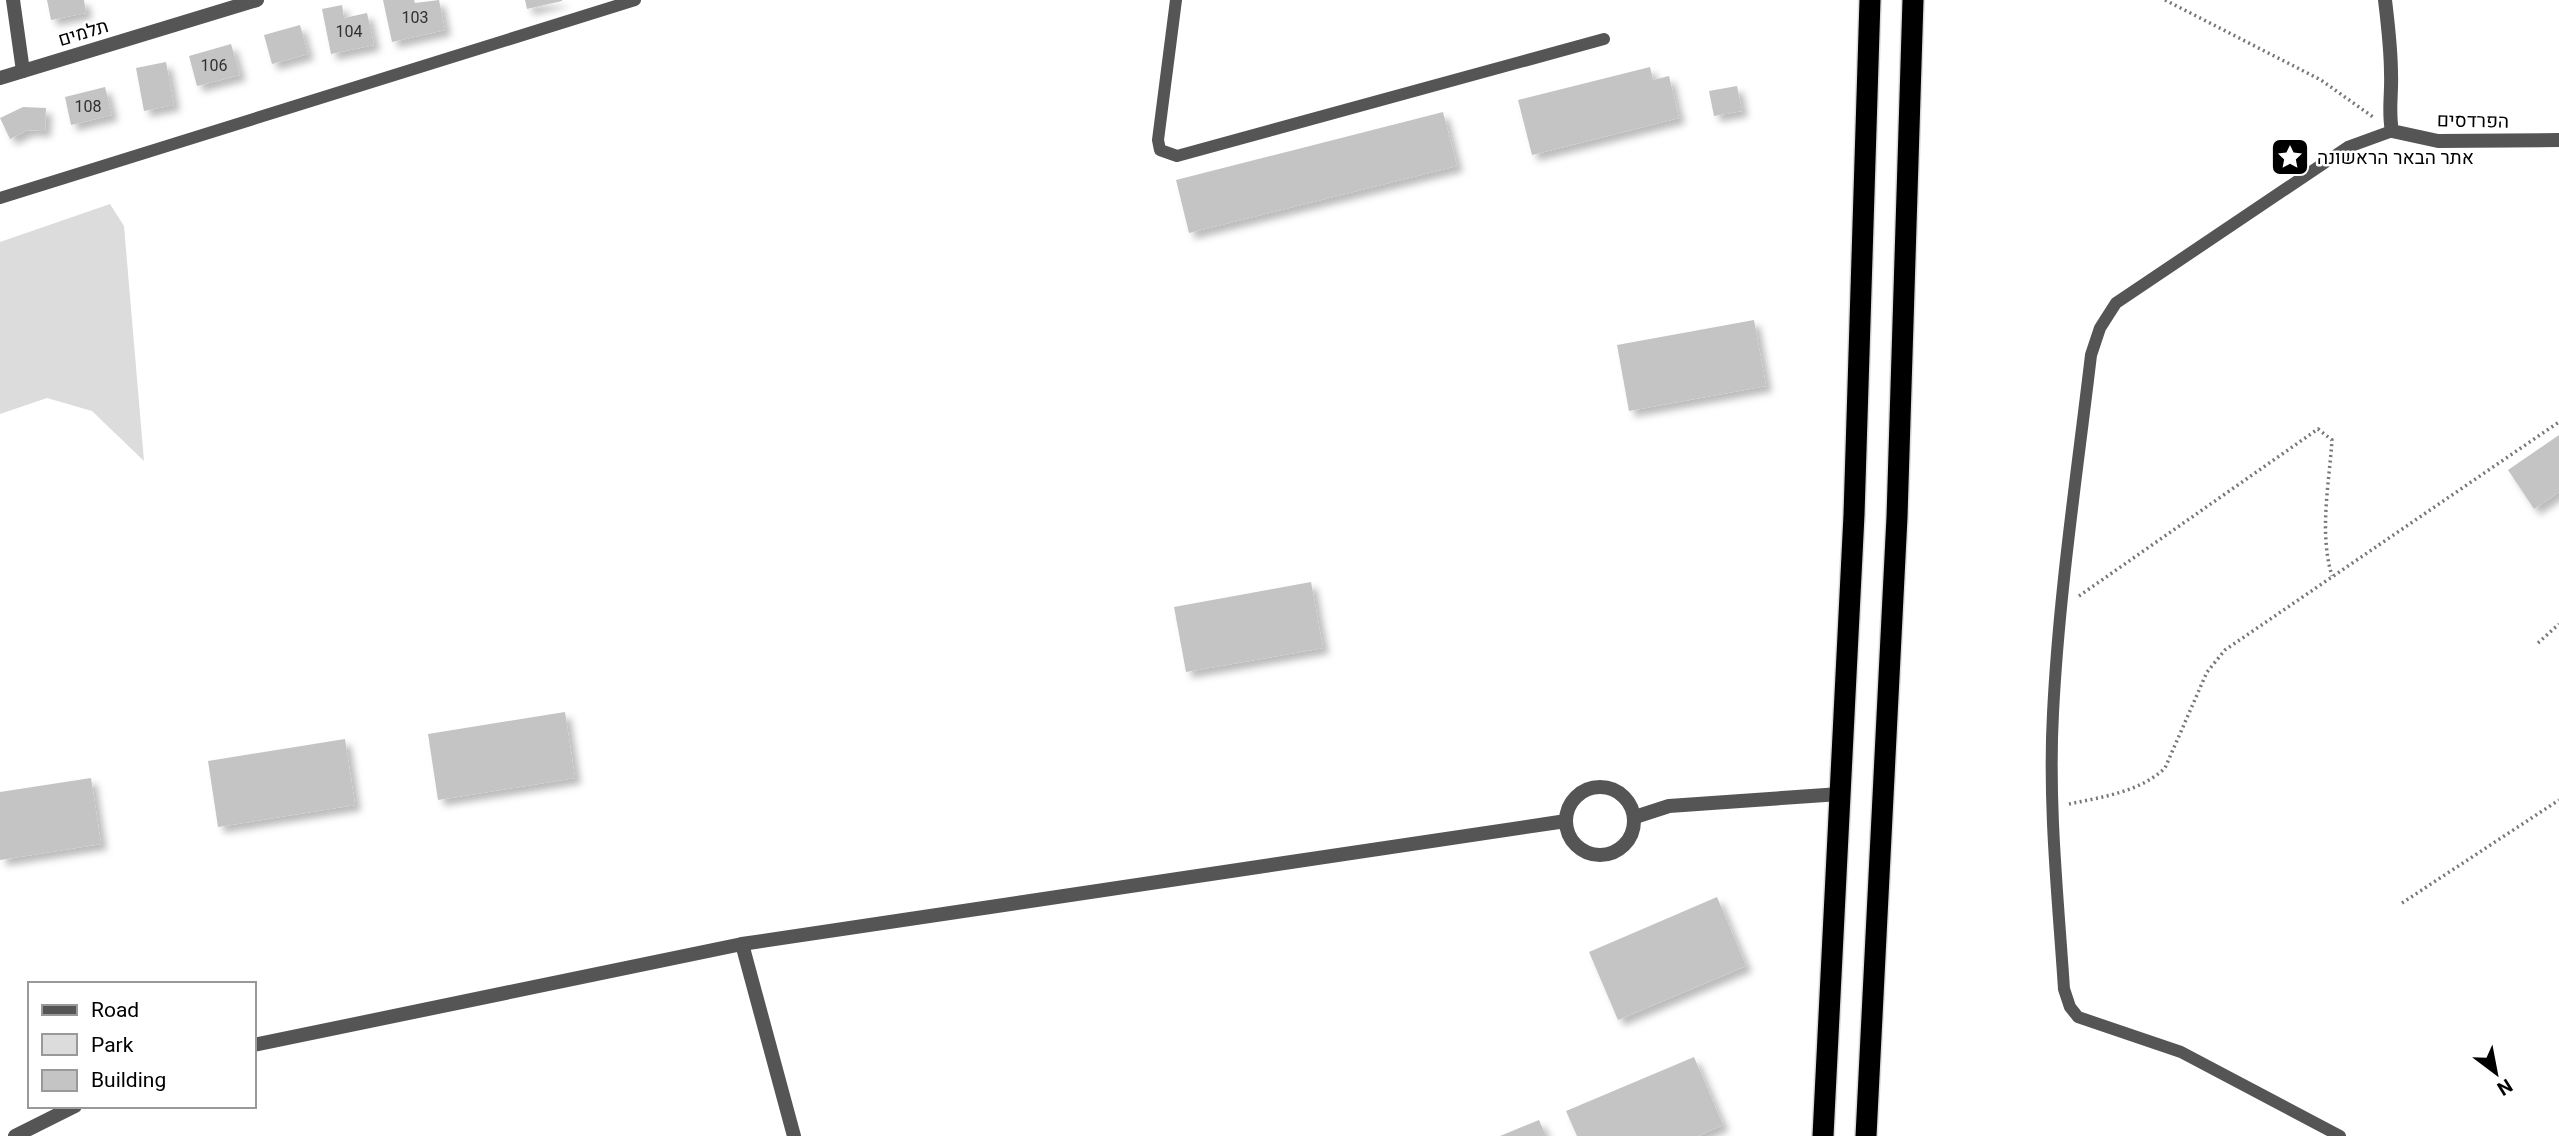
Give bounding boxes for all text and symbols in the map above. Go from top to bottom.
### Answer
house number: 103 [402,8,428,27]
street label: תלמים [55,14,111,51]
house number: 104 [336,22,362,41]
house number: 106 [201,56,227,75]
house number: 108 [75,97,101,116]
street label: הפרדסים [2437,108,2509,133]
place icon: אתר הבאר הראשונה [2269,136,2311,178]
place label: אתר הבאר הראשונה [2317,146,2474,169]
legend [28,982,256,1108]
text: Road [91,998,139,1022]
text: Park [91,1033,134,1057]
north arrow [2461,1038,2531,1108]
text: Building [91,1068,166,1092]
text: N [2493,1074,2517,1100]

